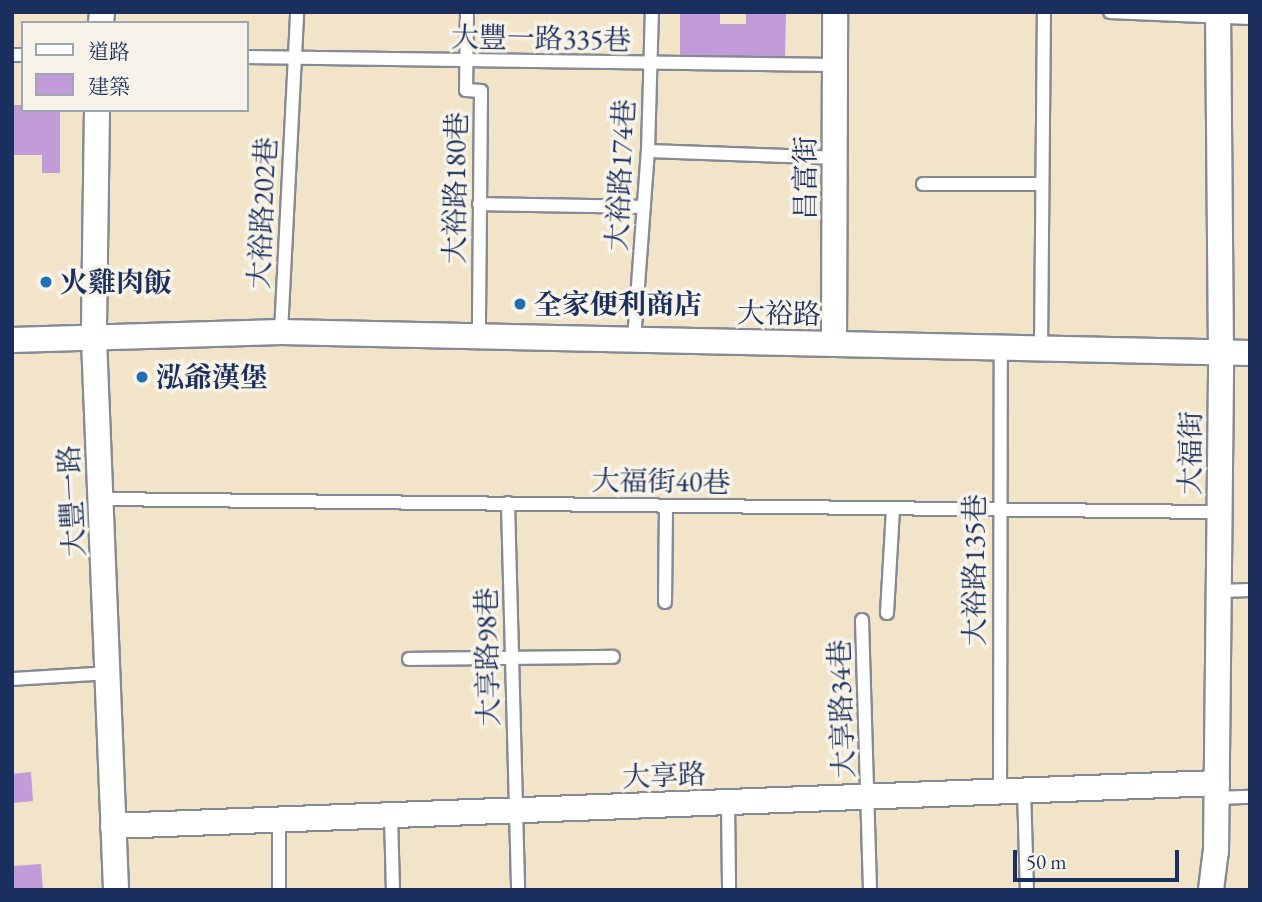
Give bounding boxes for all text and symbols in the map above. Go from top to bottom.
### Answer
street label: 大豐一路335巷 [451,20,631,56]
legend [21,21,248,112]
text: 道路 [88,38,130,65]
text: 建築 [88,73,130,100]
street label: 大裕路174巷 [599,98,641,252]
street label: 大裕路180巷 [437,112,473,264]
street label: 大裕路202巷 [241,136,283,290]
street label: 昌富街 [788,136,822,220]
place label: 火雞肉飯 [60,265,172,299]
marker: 火雞肉飯 [38,274,54,290]
place label: 全家便利商店 [534,287,702,321]
street label: 大裕路 [737,295,821,331]
marker: 全家便利商店 [512,296,528,312]
place label: 泓爺漢堡 [156,360,268,394]
marker: 泓爺漢堡 [134,369,150,385]
street label: 大福街 [1172,411,1208,495]
street label: 大豐一路 [51,444,91,558]
street label: 大福街40巷 [591,463,731,499]
street label: 大裕路135巷 [957,494,991,646]
street label: 大享路98巷 [469,587,505,727]
street label: 大享路34巷 [822,639,860,779]
street label: 大享路 [621,757,707,793]
scale bar [1017,836,1183,880]
text: 50 m [1026,848,1067,875]

